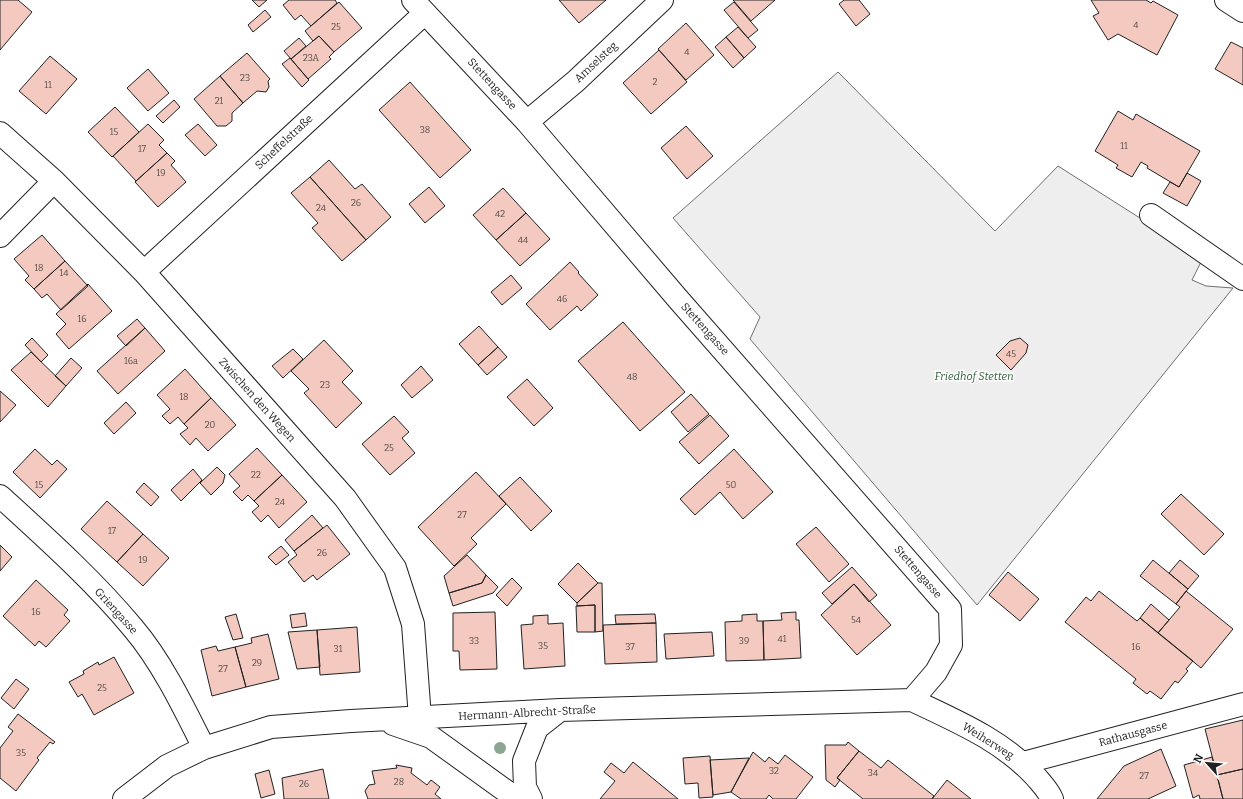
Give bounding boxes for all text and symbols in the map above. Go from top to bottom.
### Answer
house number: 4 [1133,20,1139,30]
house number: 25 [331,22,341,32]
street label: Amselsteg [572,39,620,85]
house number: 4 [684,47,690,57]
house number: 23A [303,53,320,63]
street label: Stettengasse [465,56,519,112]
house number: 23 [240,73,250,83]
house number: 2 [653,77,658,87]
house number: 11 [44,80,52,90]
house number: 21 [215,96,224,106]
street label: Scheffelstraße [252,112,316,172]
house number: 38 [420,125,430,135]
house number: 15 [110,127,118,137]
house number: 11 [1120,141,1128,151]
house number: 17 [138,144,147,154]
house number: 19 [157,168,165,178]
house number: 26 [351,198,361,208]
house number: 24 [316,203,327,213]
house number: 42 [495,209,505,219]
house number: 44 [518,235,529,245]
house number: 18 [34,263,44,273]
house number: 14 [60,268,69,278]
house number: 46 [557,294,567,304]
street label: Stettengasse [678,300,732,358]
house number: 16 [78,314,86,324]
house number: 45 [1006,349,1016,359]
street label: Zwischen den Wegen [216,355,298,445]
house number: 16a [124,356,138,366]
park label: Friedhof Stetten [934,370,1014,383]
house number: 48 [627,372,637,382]
house number: 23 [320,380,330,390]
house number: 18 [179,392,189,402]
house number: 20 [205,420,216,430]
house number: 25 [384,443,394,453]
house number: 22 [251,470,261,480]
house number: 15 [35,480,43,490]
house number: 50 [726,480,737,490]
house number: 24 [275,497,286,507]
house number: 27 [457,510,467,520]
house number: 17 [108,526,117,536]
street label: Stettengasse [892,543,944,601]
house number: 26 [317,548,327,558]
house number: 19 [139,555,147,565]
street label: Griengasse [92,585,140,637]
house number: 16 [32,607,40,617]
house number: 54 [851,615,862,625]
house number: 41 [778,634,787,644]
house number: 33 [469,636,479,646]
house number: 39 [739,636,749,646]
house number: 35 [538,641,548,651]
house number: 37 [625,642,635,652]
house number: 16 [1132,642,1140,652]
house number: 31 [334,644,343,654]
house number: 29 [252,658,262,668]
house number: 27 [218,664,228,674]
house number: 25 [97,683,107,693]
street label: Hermann-Albrecht-Straße [458,703,596,723]
street label: Rathausgasse [1097,719,1169,749]
street label: Weiherweg [960,720,1016,762]
north arrow [1187,743,1227,783]
house number: 35 [16,748,26,758]
text: N [1191,752,1206,765]
house number: 32 [769,766,779,776]
house number: 34 [868,768,879,778]
house number: 27 [1139,771,1149,781]
house number: 28 [394,777,404,787]
house number: 26 [299,779,309,789]

